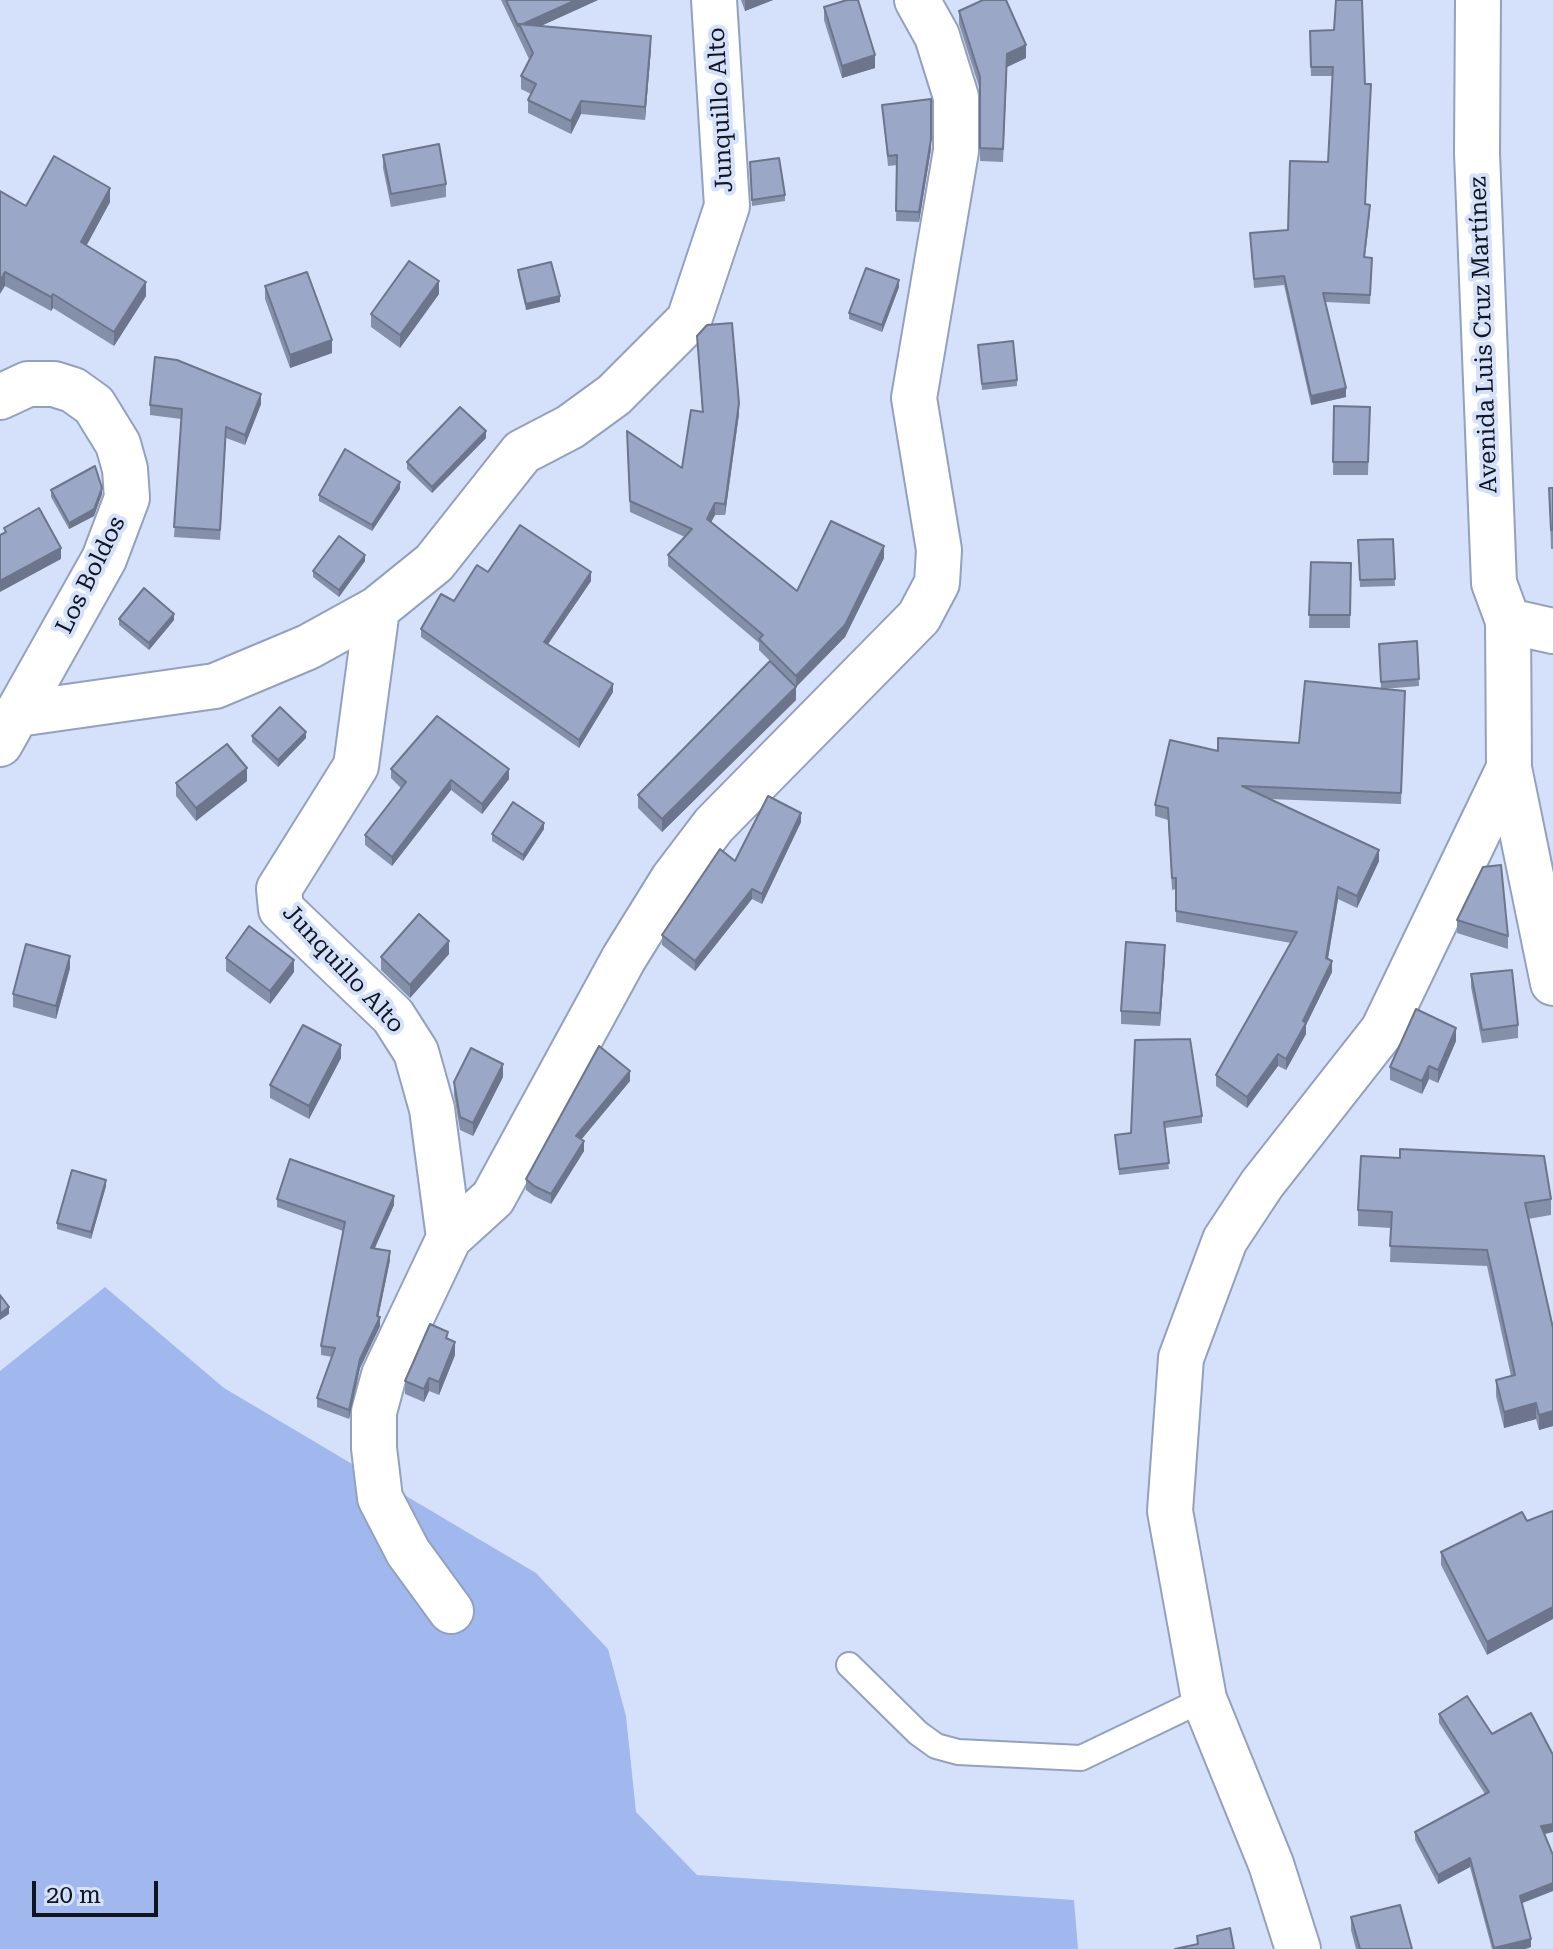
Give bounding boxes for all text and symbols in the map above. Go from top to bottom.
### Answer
street label: Junquillo Alto [702,27,740,193]
street label: Avenida Luis Cruz Martínez [1464,176,1504,494]
street label: Los Boldos [50,512,132,638]
street label: Junquillo Alto [276,899,410,1039]
scale bar [36,1865,162,1915]
text: 20 m [46,1881,101,1909]

